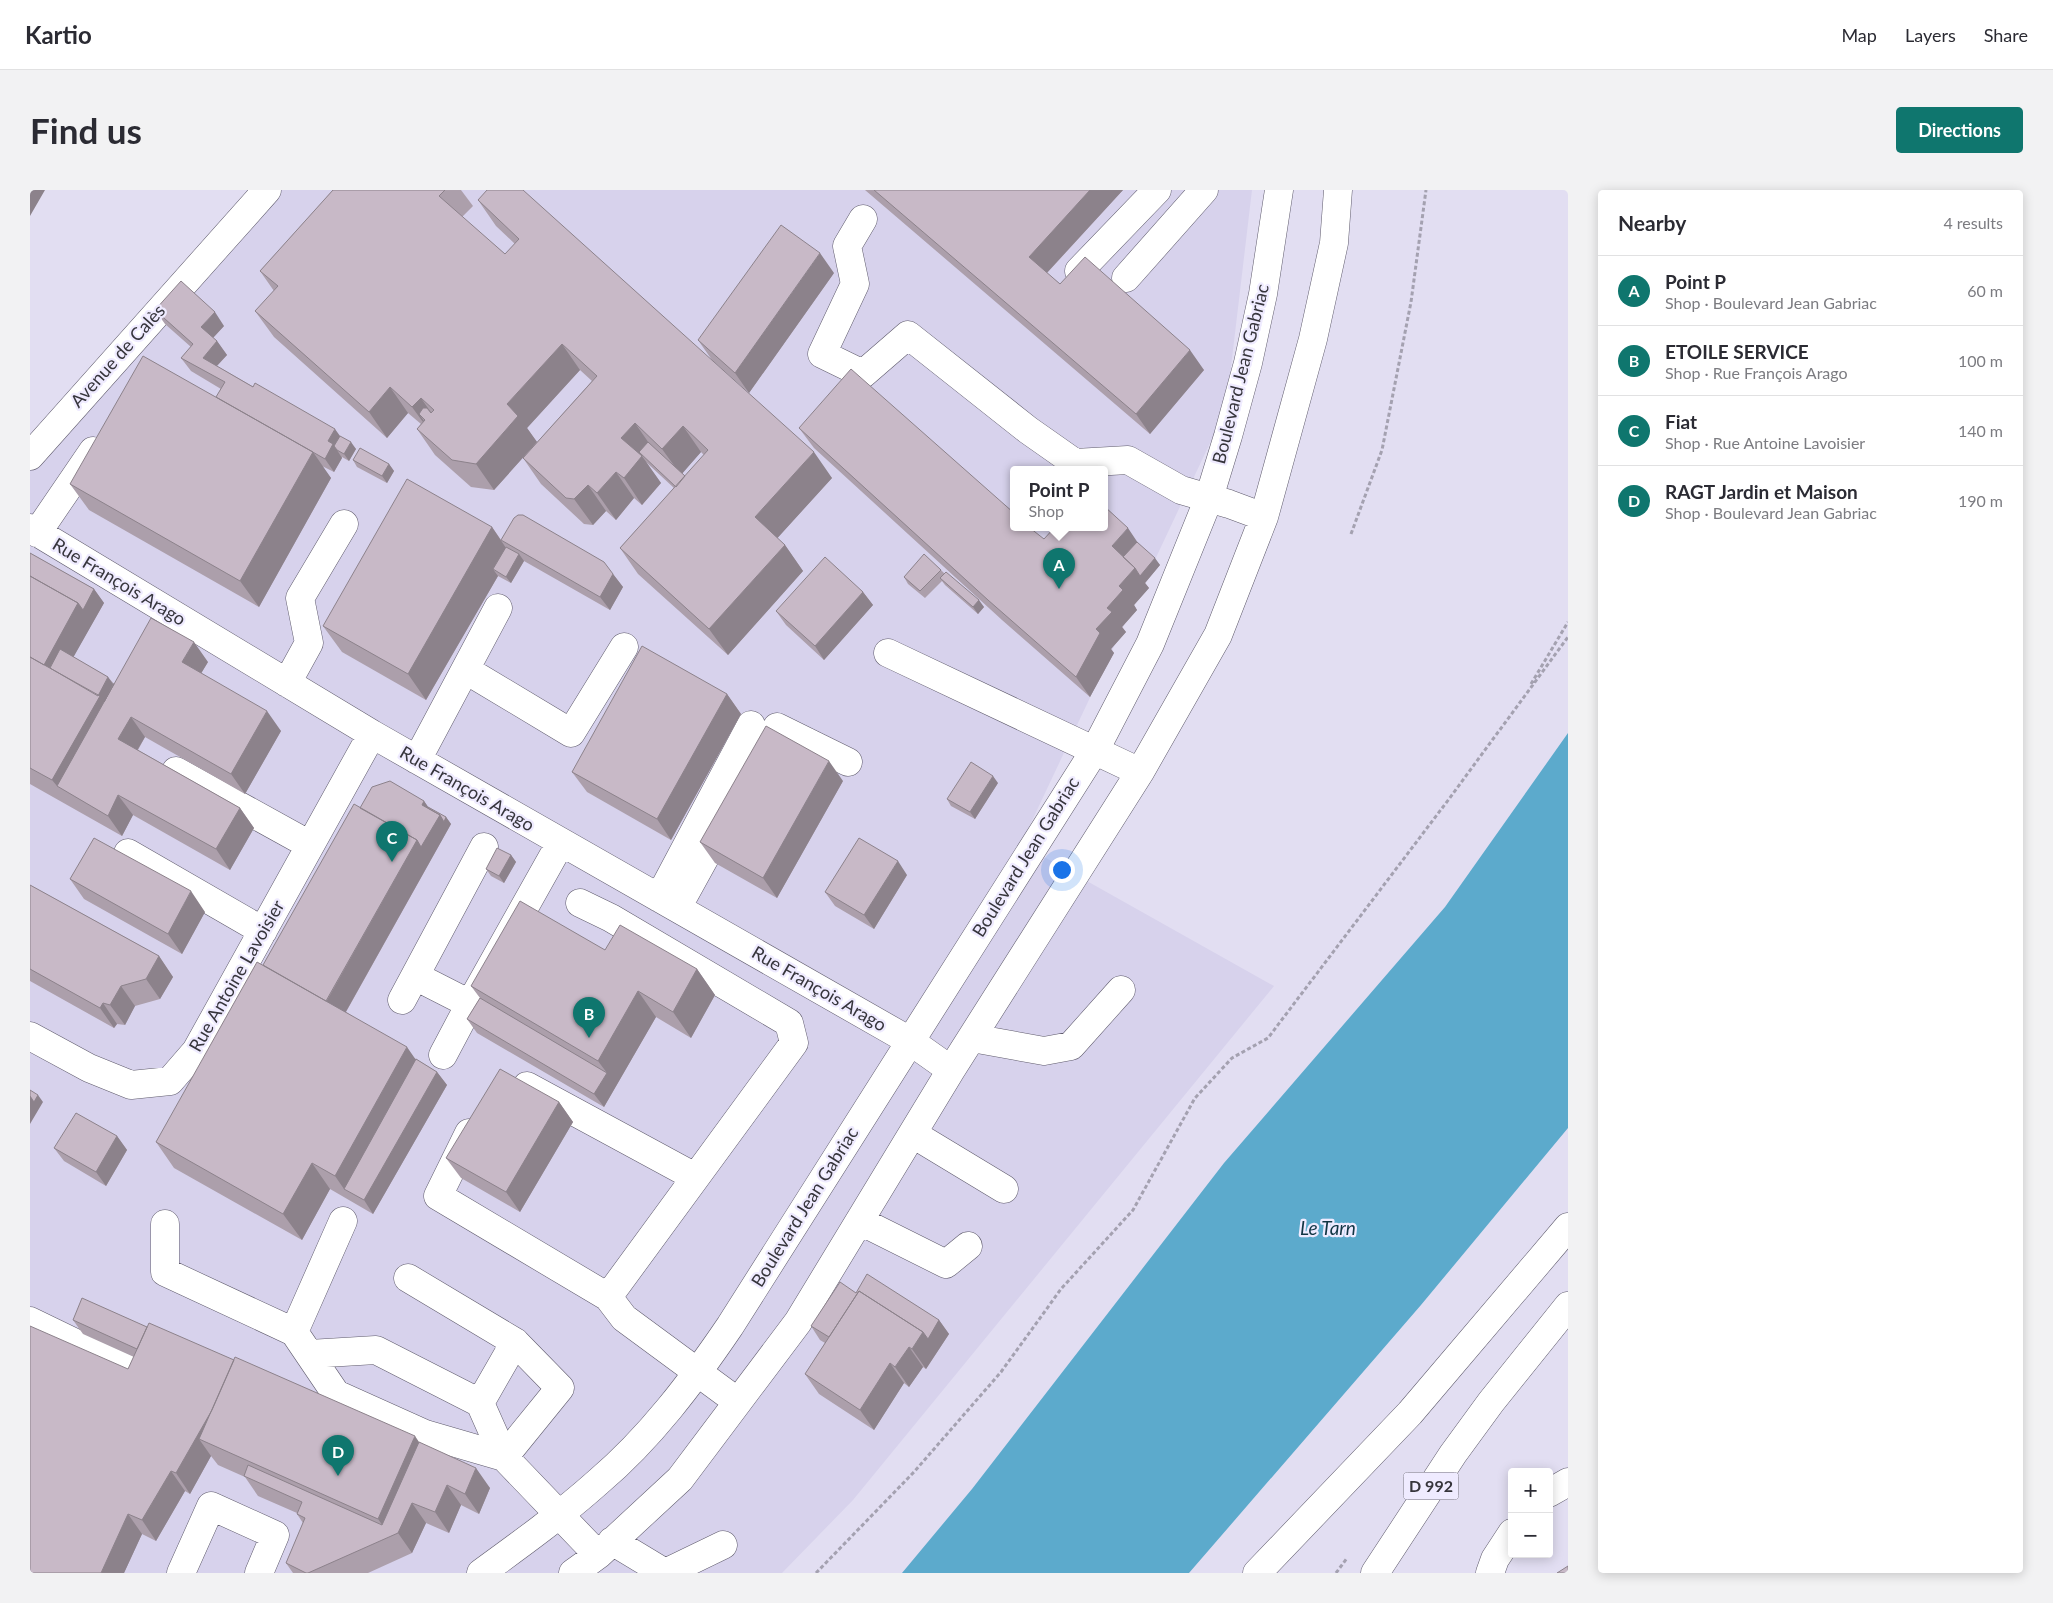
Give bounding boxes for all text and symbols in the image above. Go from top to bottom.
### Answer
text: Kartio [25,20,92,49]
text: Map [1841,24,1877,46]
text: Layers [1905,24,1956,46]
text: Share [1984,24,2028,46]
button: Directions [1896,107,2023,153]
text: Find us [30,109,142,151]
text: Nearby [1618,210,1686,235]
text: 4 results [1943,213,2003,232]
text: Point P [1665,270,1726,293]
street label: Boulevard Jean Gabriac [1207,281,1273,466]
text: A [1628,281,1640,300]
text: 60 m [1967,281,2003,300]
text: Shop · Boulevard Jean Gabriac [1665,293,1877,312]
street label: Avenue de Calès [65,299,169,411]
text: ETOILE SERVICE [1665,340,1809,363]
text: B [1629,351,1639,370]
text: 100 m [1958,351,2003,370]
text: Shop · Rue François Arago [1665,363,1848,382]
text: Fiat [1665,410,1697,433]
text: C [1629,421,1639,440]
text: 140 m [1958,421,2003,440]
text: Shop · Rue Antoine Lavoisier [1665,433,1865,452]
popup [1010,466,1108,531]
text: Point P [1028,478,1090,501]
text: RAGT Jardin et Maison [1665,480,1858,503]
text: D [1628,491,1640,510]
text: 190 m [1958,491,2003,510]
text: Shop [1028,501,1064,520]
text: Shop · Boulevard Jean Gabriac [1665,503,1877,522]
street label: Rue François Arago [49,533,190,630]
pin: A [1043,548,1075,589]
street label: Rue François Arago [396,741,539,836]
street label: Boulevard Jean Gabriac [967,772,1084,941]
pin: C [376,821,408,862]
your location [1049,857,1075,883]
street label: Rue Antoine Lavoisier [184,895,289,1055]
street label: Rue François Arago [748,941,891,1036]
pin: B [573,997,605,1038]
street label: Boulevard Jean Gabriac [746,1122,863,1291]
water label: Le Tarn [1300,1216,1356,1239]
pin: D [322,1435,354,1476]
map controls [1508,1468,1553,1558]
button: + [1508,1468,1553,1513]
road number: D 992 [1404,1472,1458,1500]
button: − [1508,1513,1553,1558]

